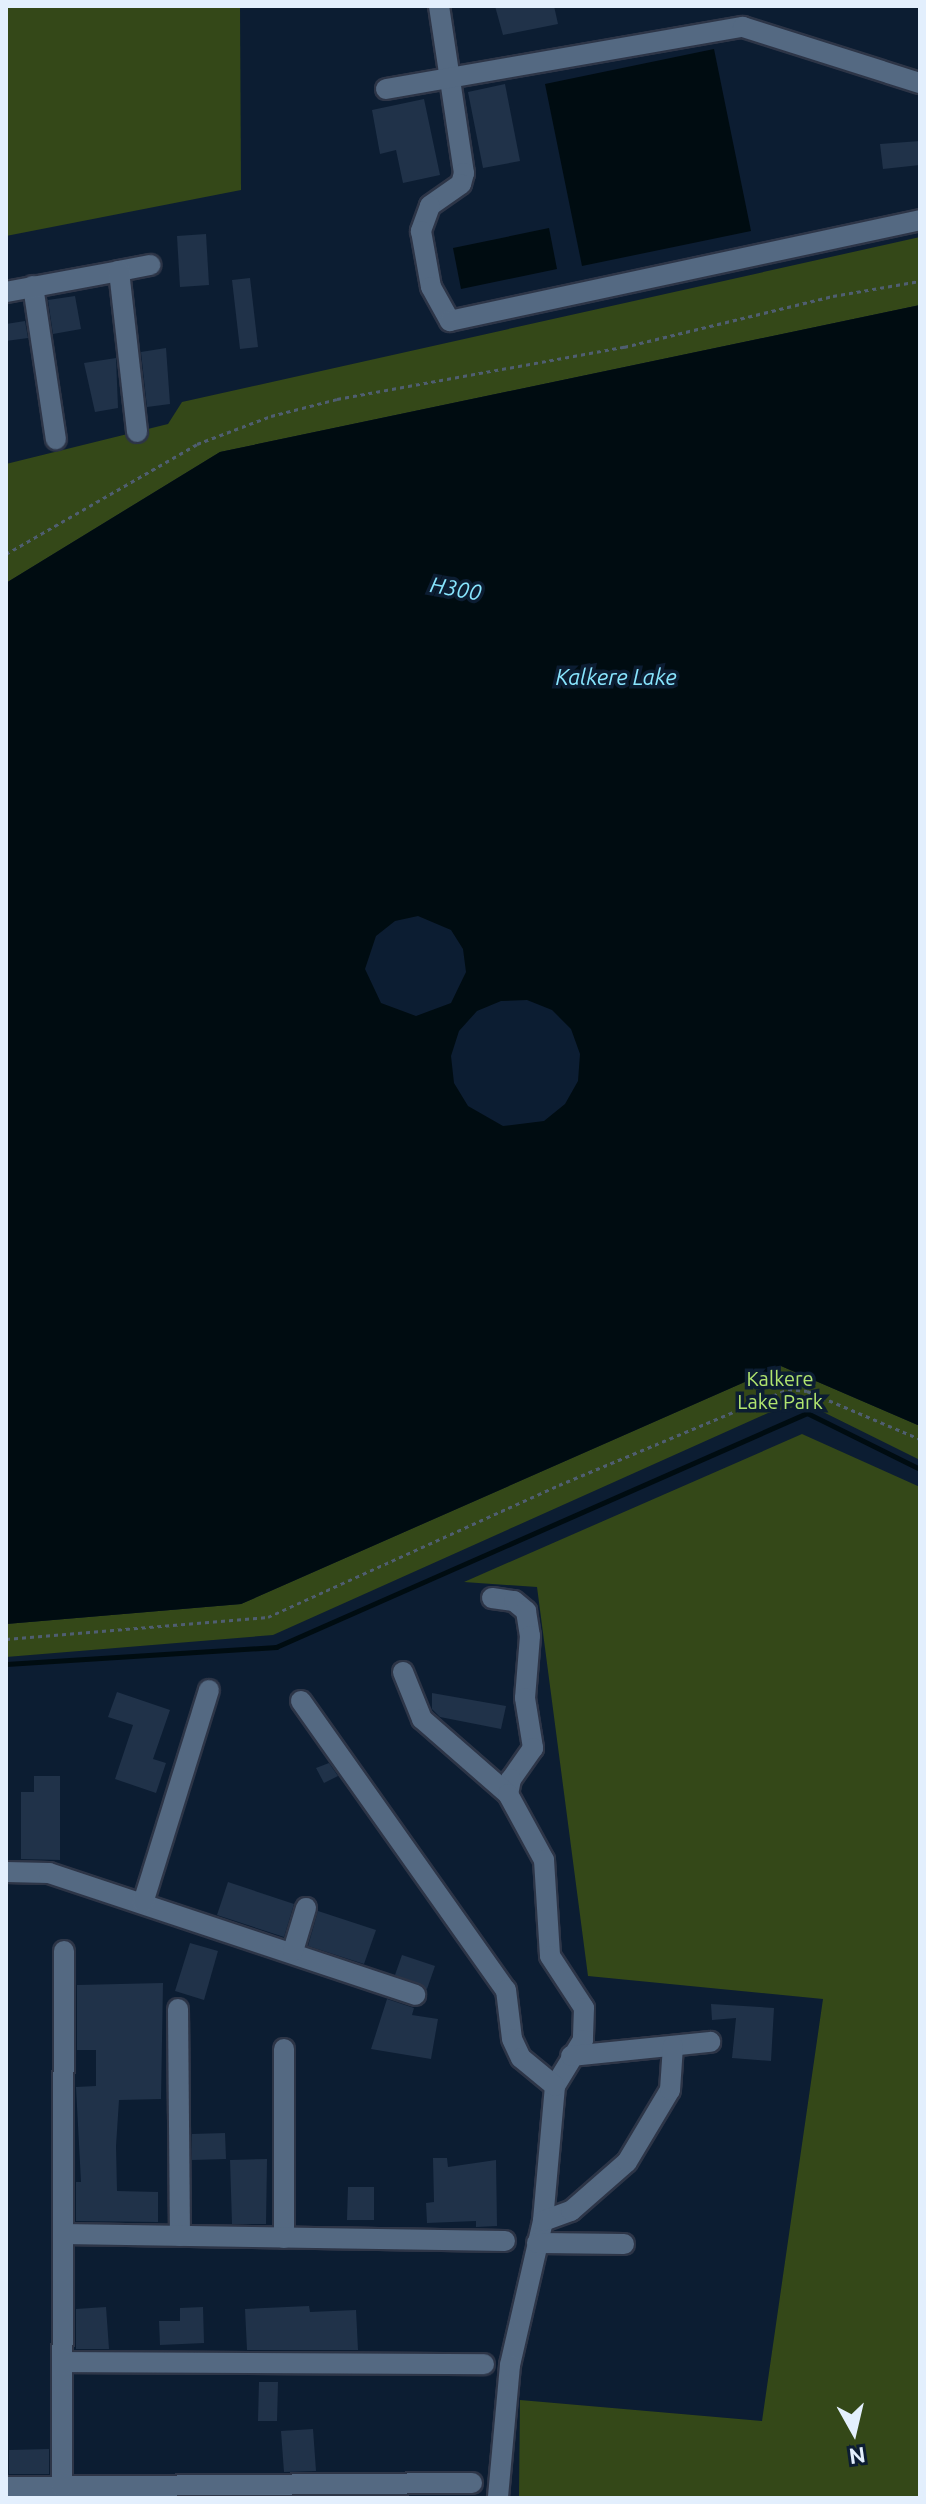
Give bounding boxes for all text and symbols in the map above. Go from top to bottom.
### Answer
water label: H300 [428,570,484,606]
water label: Kalkere Lake [555,664,677,690]
park label: Kalkere Lake Park [737,1366,823,1413]
north arrow [814,2392,894,2472]
text: N [848,2443,867,2470]

